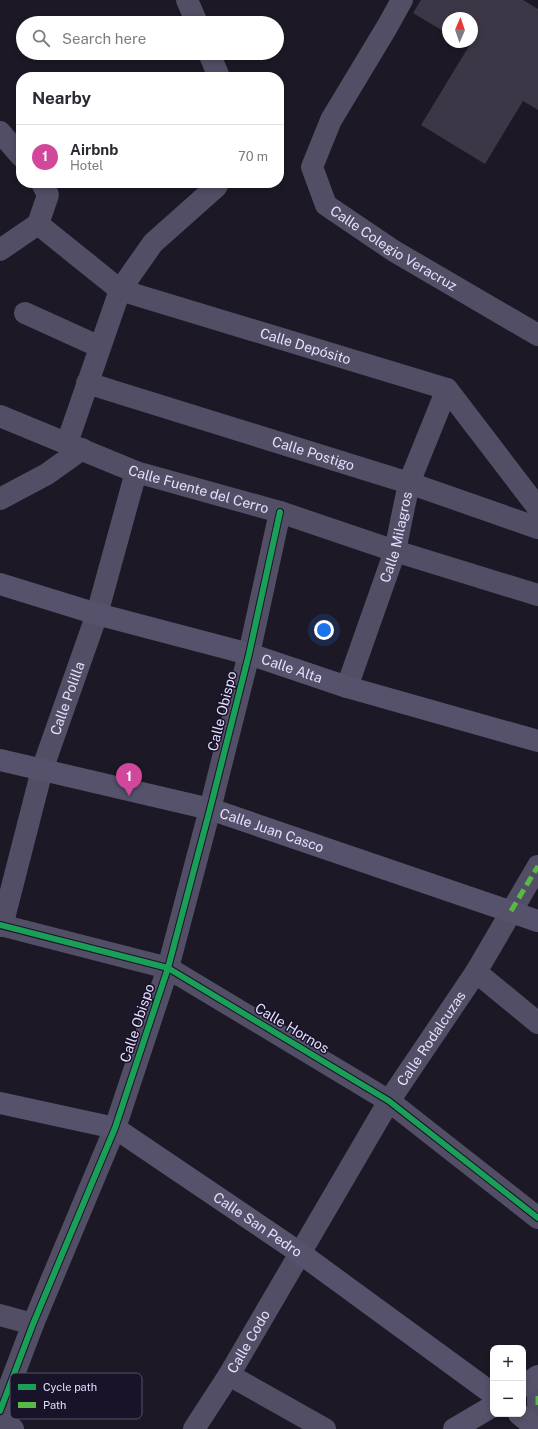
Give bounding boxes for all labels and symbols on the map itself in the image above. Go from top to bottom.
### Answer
north arrow [442,12,478,48]
street label: Calle Colegio Veracruz [327,202,460,294]
street label: Calle Depósito [258,325,353,367]
street label: Calle Postigo [270,433,357,474]
street label: Calle Fuente del Cerro [126,462,271,517]
street label: Calle Milagros [376,490,415,585]
your location [314,620,334,640]
street label: Calle Alta [259,651,324,686]
street label: Calle Polilla [47,659,88,737]
street label: Calle Obispo [204,669,240,753]
pin: 1 [116,763,142,796]
street label: Calle Juan Casco [218,805,326,855]
street label: Calle Obispo [117,982,157,1064]
street label: Calle Rodalcuzas [393,988,469,1089]
street label: Calle Hornos [252,1000,332,1056]
street label: Calle San Pedro [210,1189,305,1260]
street label: Calle Codo [224,1307,273,1376]
legend [10,1373,142,1419]
text: Cycle path [43,1381,97,1393]
text: Path [43,1399,66,1411]

